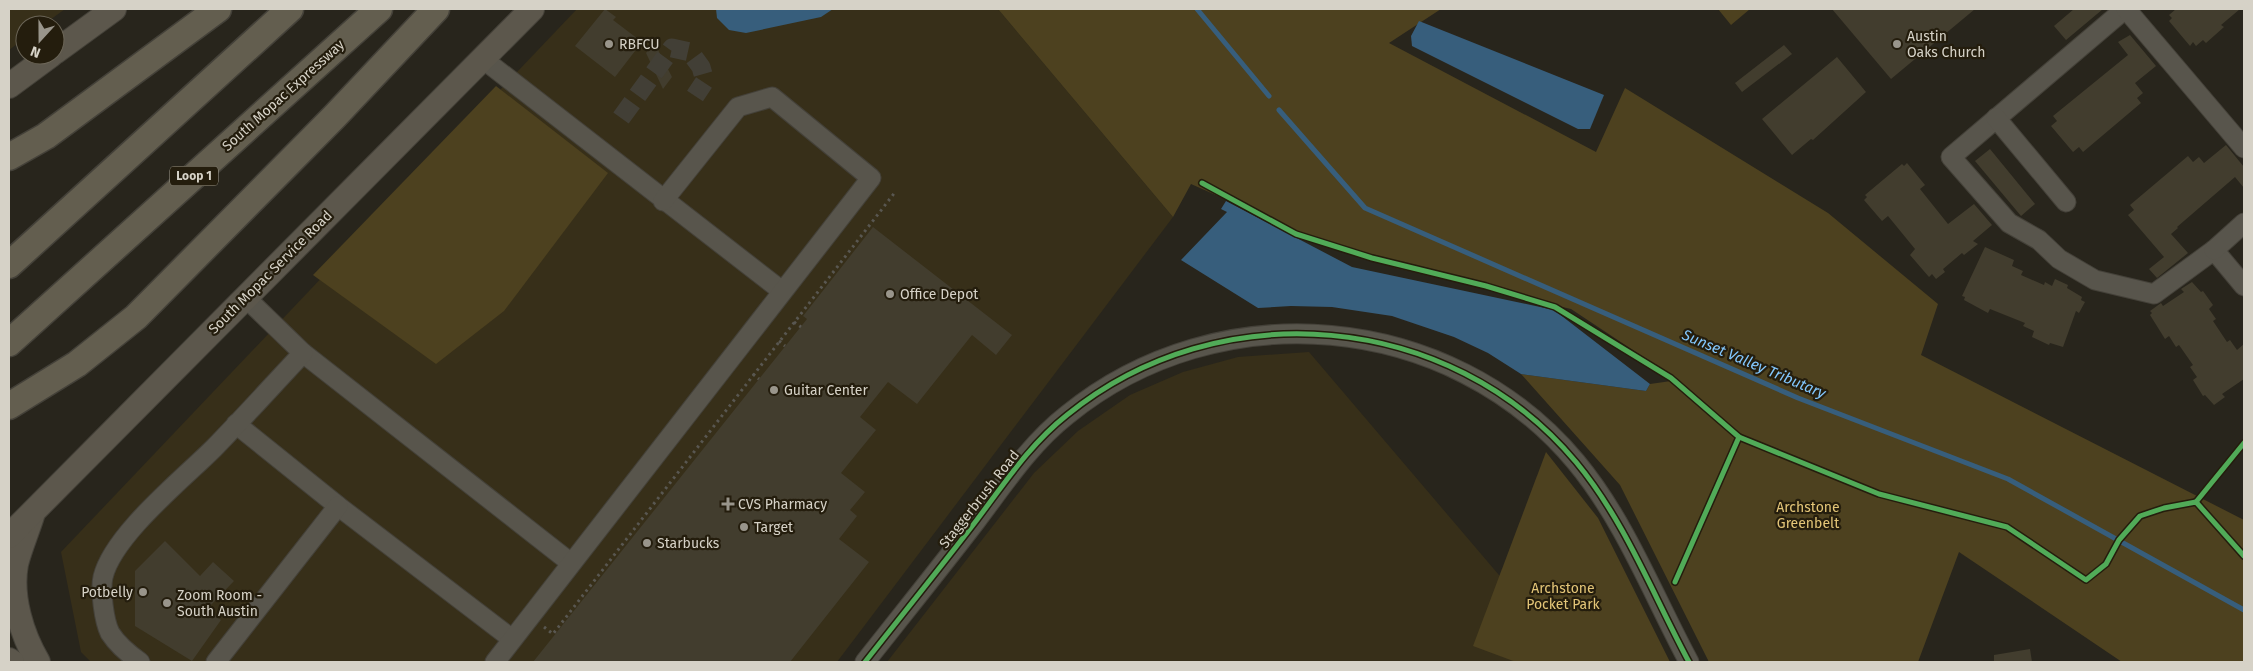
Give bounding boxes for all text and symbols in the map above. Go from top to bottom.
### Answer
north arrow [15,15,65,65]
place label: Austin Oaks Church [1907,28,1985,61]
street label: South Mopac Expressway [219,36,348,155]
place label: RBFCU [619,36,660,53]
marker: RBFCU [603,38,615,50]
marker: Austin Oaks Church [1891,38,1903,50]
text: N [28,42,43,61]
road number: Loop 1 [170,167,218,186]
street label: South Mopac Service Road [205,207,336,338]
place label: Office Depot [900,286,979,303]
marker: Office Depot [884,288,896,300]
water label: Sunset Valley Tributary [1679,325,1829,403]
place label: Guitar Center [784,382,868,399]
marker: Guitar Center [768,384,780,396]
street label: Staggerbrush Road [936,447,1023,552]
place label: CVS Pharmacy [738,496,827,513]
marker: CVS Pharmacy [722,498,734,510]
park label: Archstone Greenbelt [1776,499,1840,532]
place label: Target [754,519,794,536]
marker: Target [738,521,750,533]
place label: Starbucks [657,535,720,552]
marker: Starbucks [641,537,653,549]
park label: Archstone Pocket Park [1526,580,1601,613]
place label: Potbelly [81,584,133,601]
marker: Potbelly [137,586,149,598]
place label: Zoom Room - South Austin [177,587,262,620]
marker: Zoom Room - South Austin [161,597,173,609]

